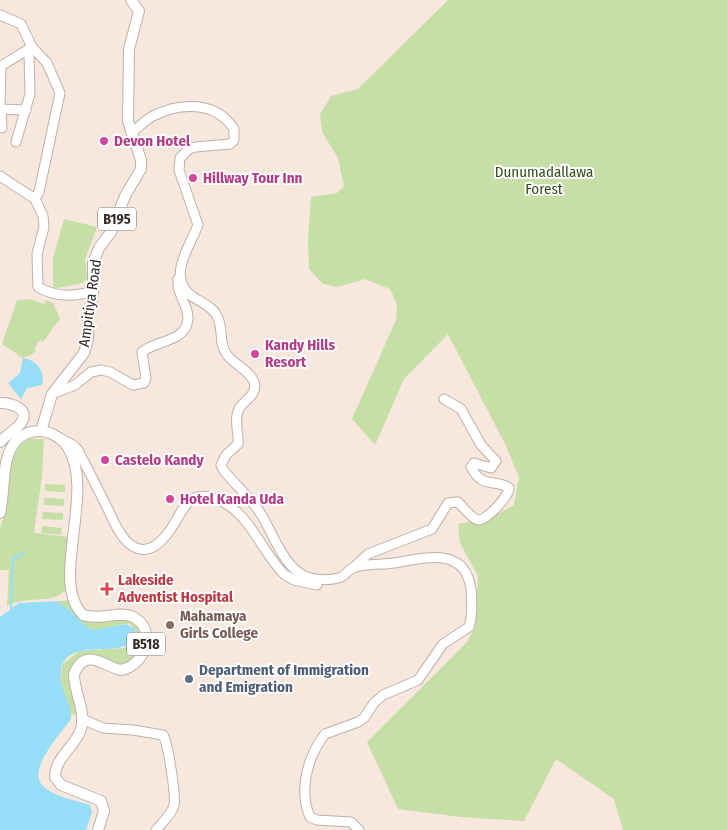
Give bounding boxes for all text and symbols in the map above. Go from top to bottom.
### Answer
place label: Devon Hotel [114,132,191,150]
marker: Devon Hotel [98,135,110,147]
park label: Dunumadallawa Forest [495,163,593,198]
place label: Hillway Tour Inn [203,169,302,187]
marker: Hillway Tour Inn [187,172,199,184]
road number: B195 [98,208,136,230]
street label: Ampitiya Road [75,258,105,348]
place label: Kandy Hills Resort [265,336,335,371]
marker: Kandy Hills Resort [249,348,261,360]
place label: Castelo Kandy [115,451,204,469]
marker: Castelo Kandy [99,454,111,466]
place label: Hotel Kanda Uda [180,490,284,508]
marker: Hotel Kanda Uda [164,493,176,505]
place label: Lakeside Adventist Hospital [117,571,234,606]
marker: Lakeside Adventist Hospital [100,582,114,596]
place label: Mahamaya Girls College [180,607,258,642]
marker: Mahamaya Girls College [164,619,176,631]
road number: B518 [127,633,165,656]
place label: Department of Immigration and Emigration [199,661,369,696]
marker: Department of Immigration and Emigration [183,673,195,685]

